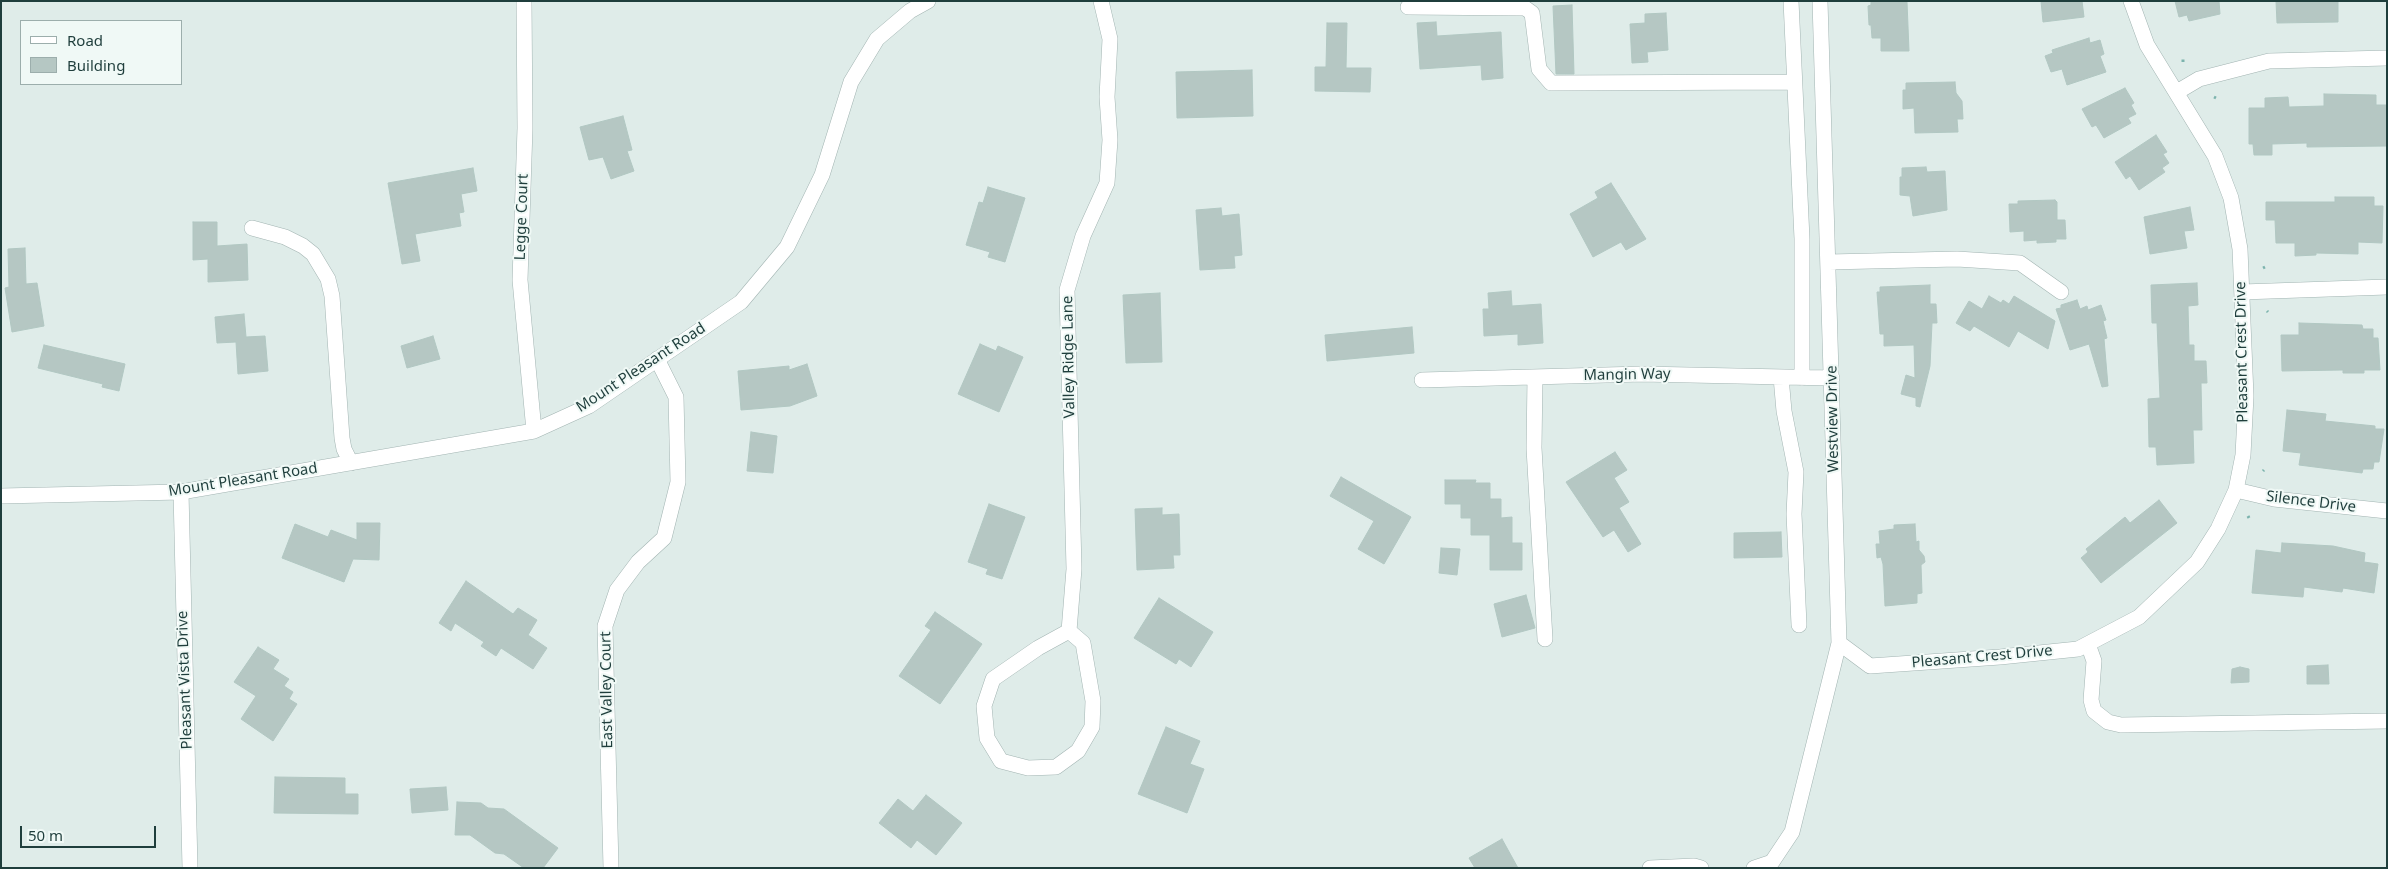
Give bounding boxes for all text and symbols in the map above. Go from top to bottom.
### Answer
legend [20,20,182,85]
text: Road [67,30,103,50]
text: Building [67,55,125,75]
street label: Legge Court [511,173,533,261]
street label: Pleasant Crest Drive [2232,281,2252,423]
street label: Valley Ridge Lane [1059,296,1079,418]
street label: Mount Pleasant Road [573,319,709,417]
street label: Mangin Way [1583,365,1671,385]
street label: Westview Drive [1823,365,1843,473]
street label: Mount Pleasant Road [167,459,319,501]
street label: Silence Drive [2265,488,2357,516]
street label: Pleasant Vista Drive [174,610,196,750]
street label: East Valley Court [597,631,617,749]
street label: Pleasant Crest Drive [1911,642,2053,672]
scale bar [22,816,159,848]
text: 50 m [28,825,63,845]

